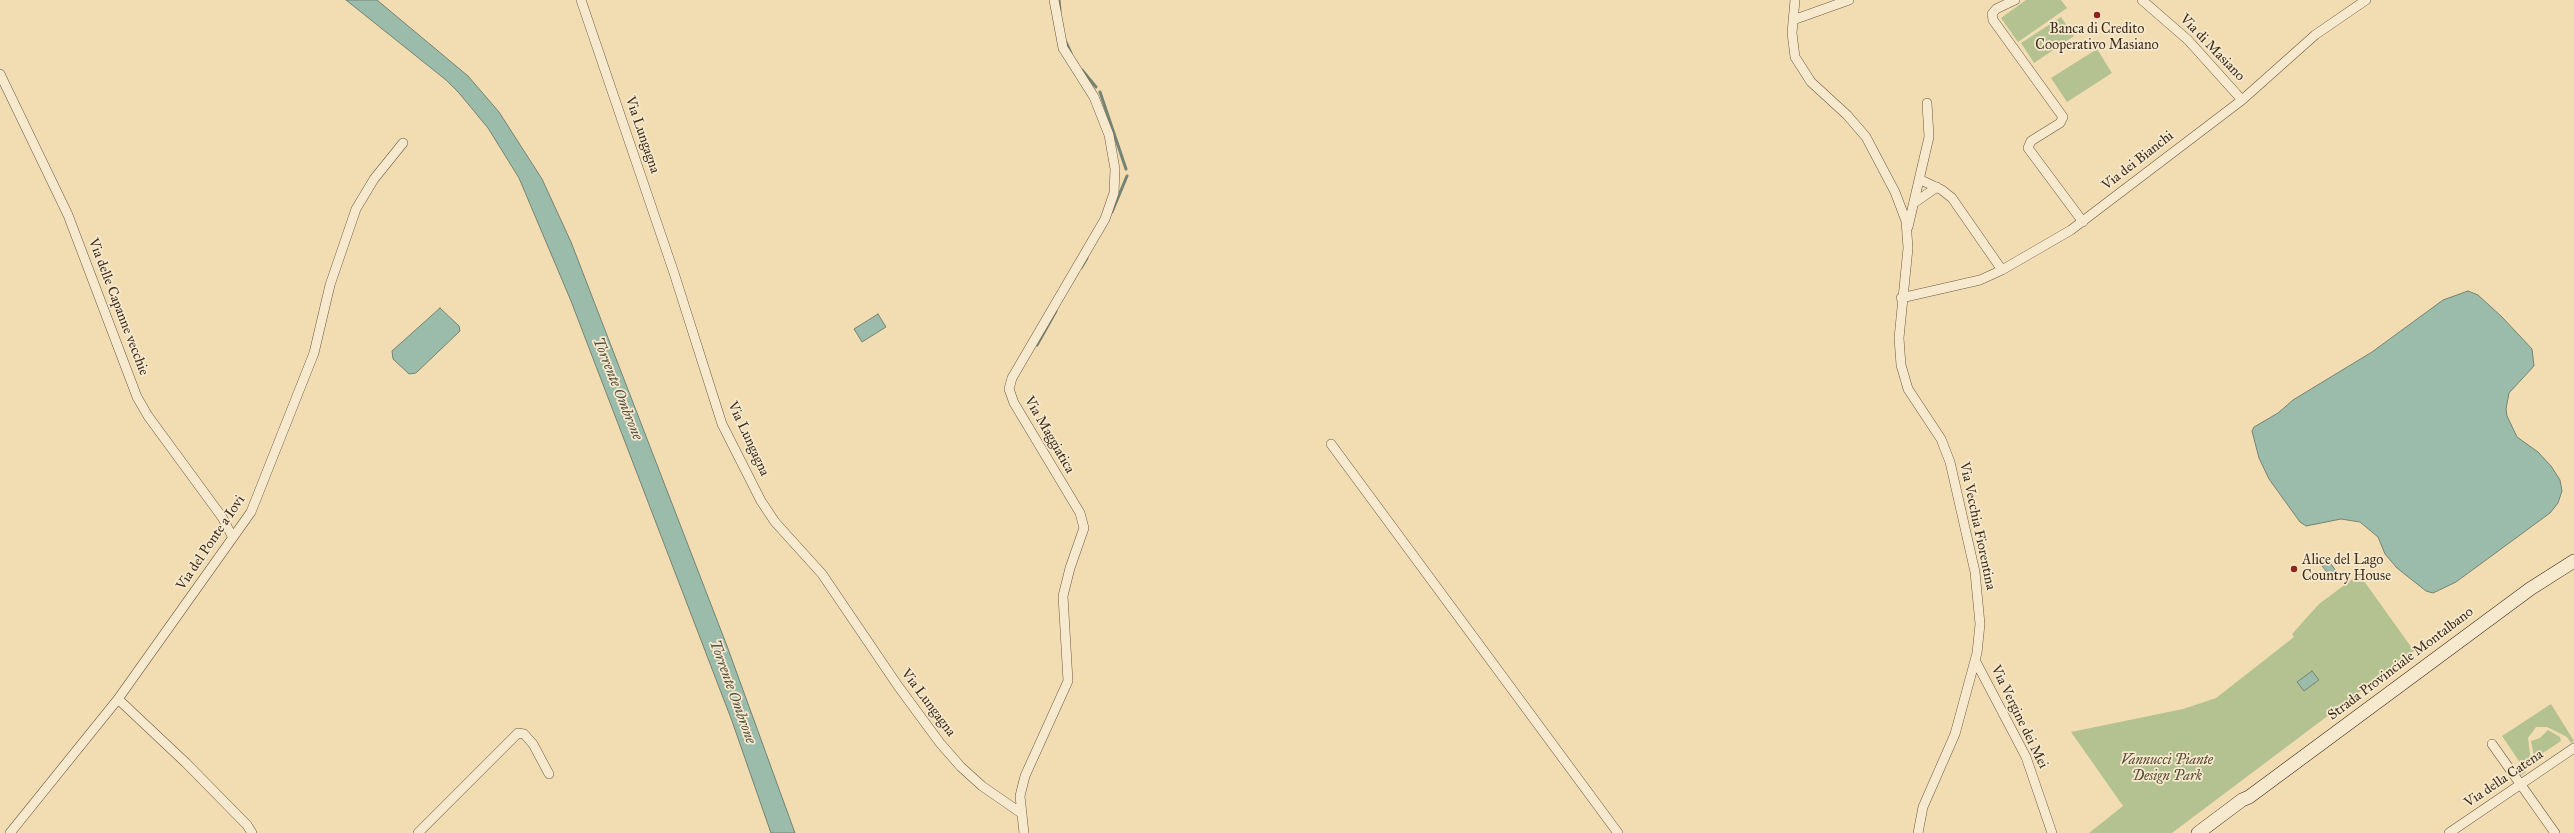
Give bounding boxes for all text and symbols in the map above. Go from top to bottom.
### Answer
marker: Banca di Credito Cooperativo Masiano [2092,10,2102,20]
street label: Via di Masiano [2176,11,2248,85]
place label: Banca di Credito Cooperativo Masiano [2035,22,2159,54]
street label: Via Lungagna [621,94,663,176]
street label: Via dei Bianchi [2099,128,2177,194]
street label: Via delle Capanne vecchie [84,236,152,378]
water label: Torrente Ombrone [588,335,646,443]
street label: Via Maggiatica [1020,393,1078,477]
street label: Via Lungagna [723,399,773,479]
street label: Via Vecchia Fiorentina [1955,461,1999,591]
street label: Via del Ponte a Iovi [173,492,249,594]
place label: Alice del Lago Country House [2302,553,2391,586]
marker: Alice del Lago Country House [2289,564,2299,574]
street label: Strada Provinciale Montalbano [2325,604,2477,724]
water label: Torrente Ombrone [705,638,759,746]
street label: Via Vergine dei Mei [1987,663,2051,771]
street label: Via Lungagna [897,666,959,740]
street label: Via della Catena [2461,746,2547,812]
park label: Vannucci Piante Design Park [2121,753,2213,786]

